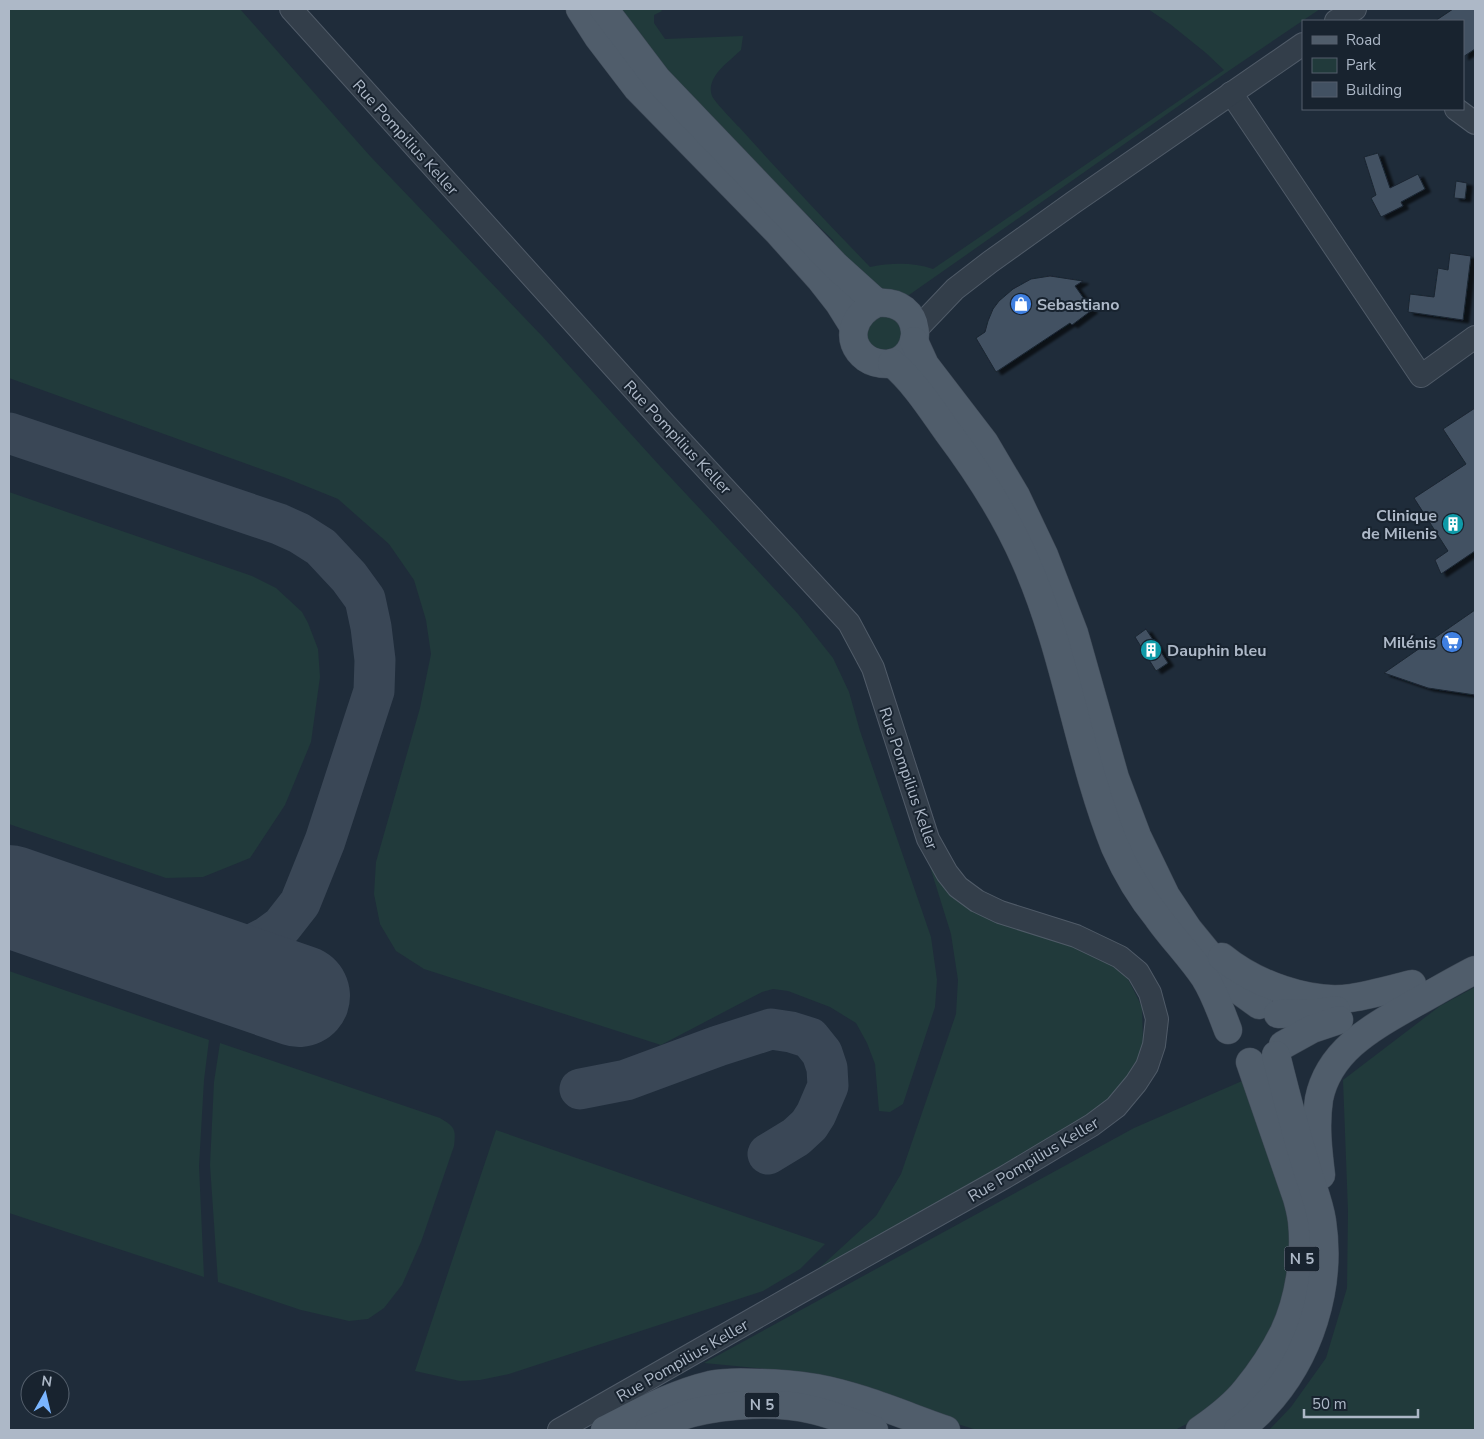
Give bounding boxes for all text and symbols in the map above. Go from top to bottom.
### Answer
legend [1302,20,1464,110]
text: Road [1346,30,1381,50]
text: Park [1346,55,1376,75]
street label: Rue Pompilius Keller [347,75,463,201]
text: Building [1346,80,1402,100]
shop icon: Sebastiano [1009,292,1033,316]
place label: Sebastiano [1037,294,1119,316]
street label: Rue Pompilius Keller [618,376,736,500]
place label: Clinique de Milenis [1361,505,1437,545]
building icon: Clinique de Milenis [1441,512,1465,536]
supermarket icon: Milénis [1440,630,1464,654]
place label: Milénis [1383,632,1436,654]
building icon: Dauphin bleu [1139,638,1163,662]
place label: Dauphin bleu [1167,640,1267,662]
street label: Rue Pompilius Keller [873,704,943,853]
street label: Rue Pompilius Keller [964,1112,1103,1208]
road number: N 5 [1284,1246,1320,1272]
street label: Rue Pompilius Keller [613,1314,753,1408]
north arrow [20,1369,70,1419]
text: N [40,1371,53,1392]
scale bar [1304,1386,1418,1418]
road number: N 5 [744,1392,780,1418]
text: 50 m [1312,1394,1347,1414]

